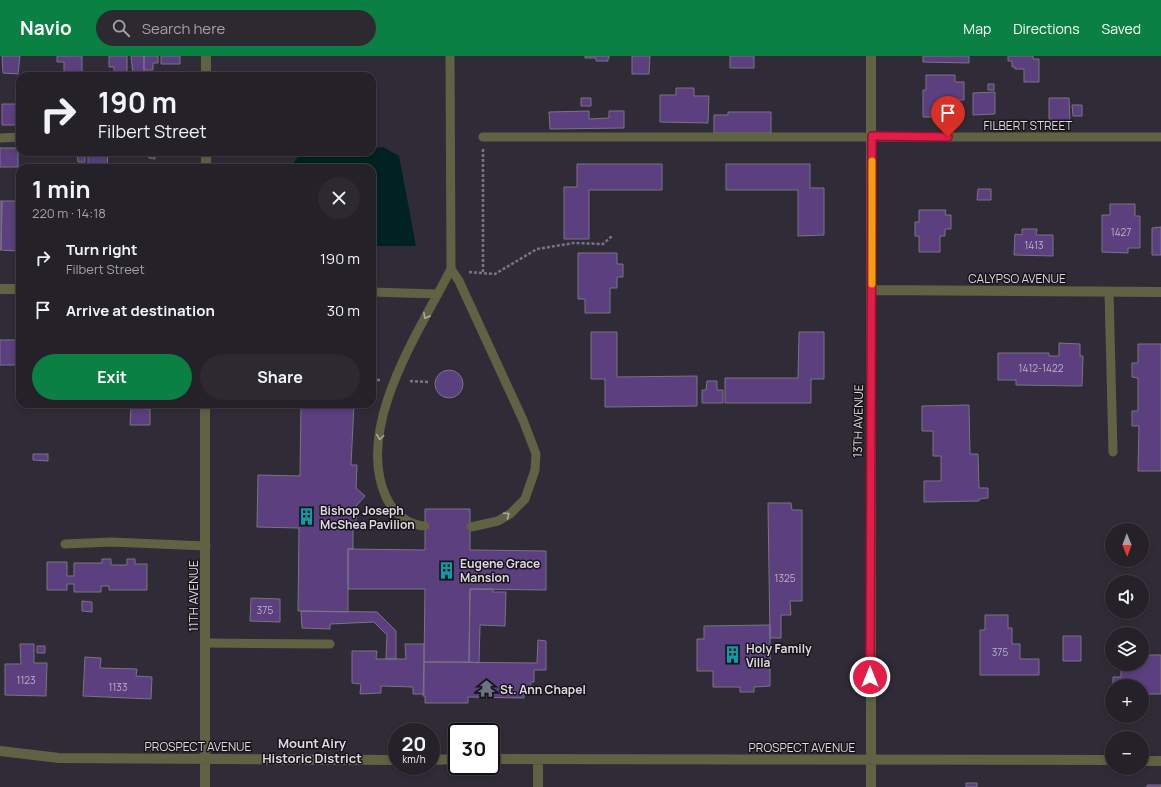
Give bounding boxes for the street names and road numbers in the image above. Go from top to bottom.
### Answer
street label: FILBERT STREET [984,117,1073,134]
street label: CALYPSO AVENUE [968,270,1066,287]
street label: 13TH AVENUE [849,384,867,458]
street label: 11TH AVENUE [185,560,202,632]
street label: PROSPECT AVENUE [145,738,252,755]
street label: PROSPECT AVENUE [749,739,856,756]

